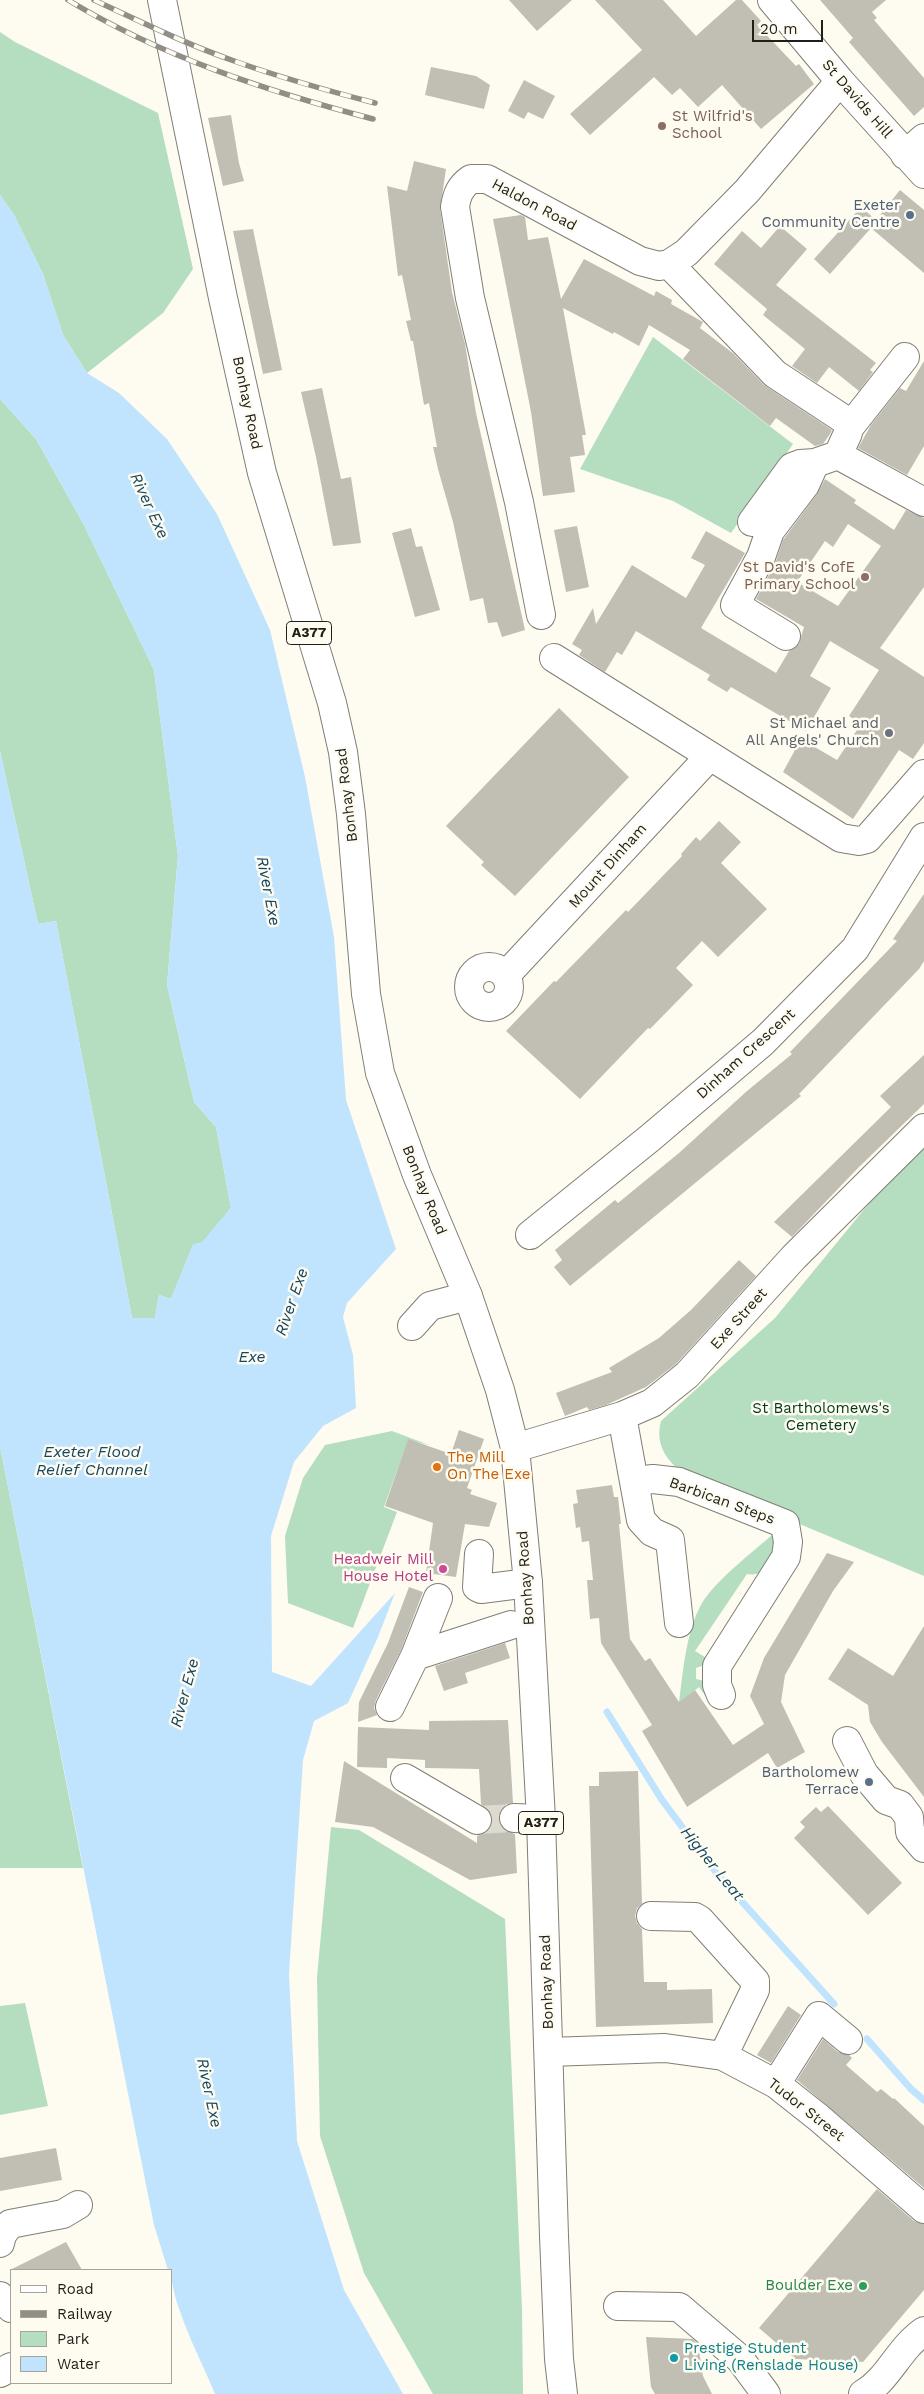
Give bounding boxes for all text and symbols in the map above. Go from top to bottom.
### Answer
scale bar [754,10,825,42]
text: 20 m [760,20,798,38]
street label: St Davids Hill [818,56,896,142]
place label: St Wilfrid's School [672,108,753,143]
marker: St Wilfrid's School [656,120,668,132]
street label: Haldon Road [489,175,579,235]
place label: Exeter Community Centre [762,197,900,232]
marker: Exeter Community Centre [904,209,916,221]
street label: Bonhay Road [228,355,266,451]
water label: River Exe [125,470,173,542]
place label: St David's CofE Primary School [743,559,855,594]
marker: St David's CofE Primary School [859,571,871,583]
road number: A377 [286,622,332,644]
place label: St Michael and All Angels' Church [746,715,879,750]
marker: St Michael and All Angels' Church [883,727,895,739]
street label: Bonhay Road [332,747,362,843]
street label: Mount Dinham [565,820,651,912]
water label: River Exe [252,855,284,927]
street label: Dinham Crescent [693,1005,799,1103]
street label: Bonhay Road [398,1143,450,1237]
water label: River Exe [271,1266,313,1338]
street label: Exe Street [707,1285,771,1353]
water label: Exe [238,1347,266,1367]
park label: St Bartholomews's Cemetery [752,1400,890,1435]
water label: Exeter Flood Relief Channel [36,1442,148,1480]
place label: The Mill On The Exe [447,1449,530,1484]
marker: The Mill On The Exe [431,1461,443,1473]
street label: Barbican Steps [667,1474,777,1528]
street label: Bonhay Road [514,1530,538,1626]
place label: Headweir Mill House Hotel [333,1551,433,1586]
marker: Headweir Mill House Hotel [437,1563,449,1575]
water label: River Exe [167,1657,203,1729]
place label: Bartholomew Terrace [762,1764,859,1799]
marker: Bartholomew Terrace [863,1776,875,1788]
road number: A377 [518,1812,564,1835]
water label: Higher Leat [676,1823,748,1905]
street label: Bonhay Road [536,1934,558,2030]
water label: River Exe [192,2057,226,2129]
street label: Tudor Street [764,2075,848,2145]
legend [10,2269,172,2384]
place label: Boulder Exe [765,2277,853,2295]
text: Road [57,2280,94,2298]
marker: Boulder Exe [857,2280,869,2292]
text: Railway [57,2305,112,2323]
text: Park [57,2330,89,2348]
place label: Prestige Student Living (Renslade House) [684,2340,858,2375]
marker: Prestige Student Living (Renslade House) [668,2352,680,2364]
text: Water [57,2355,100,2373]

